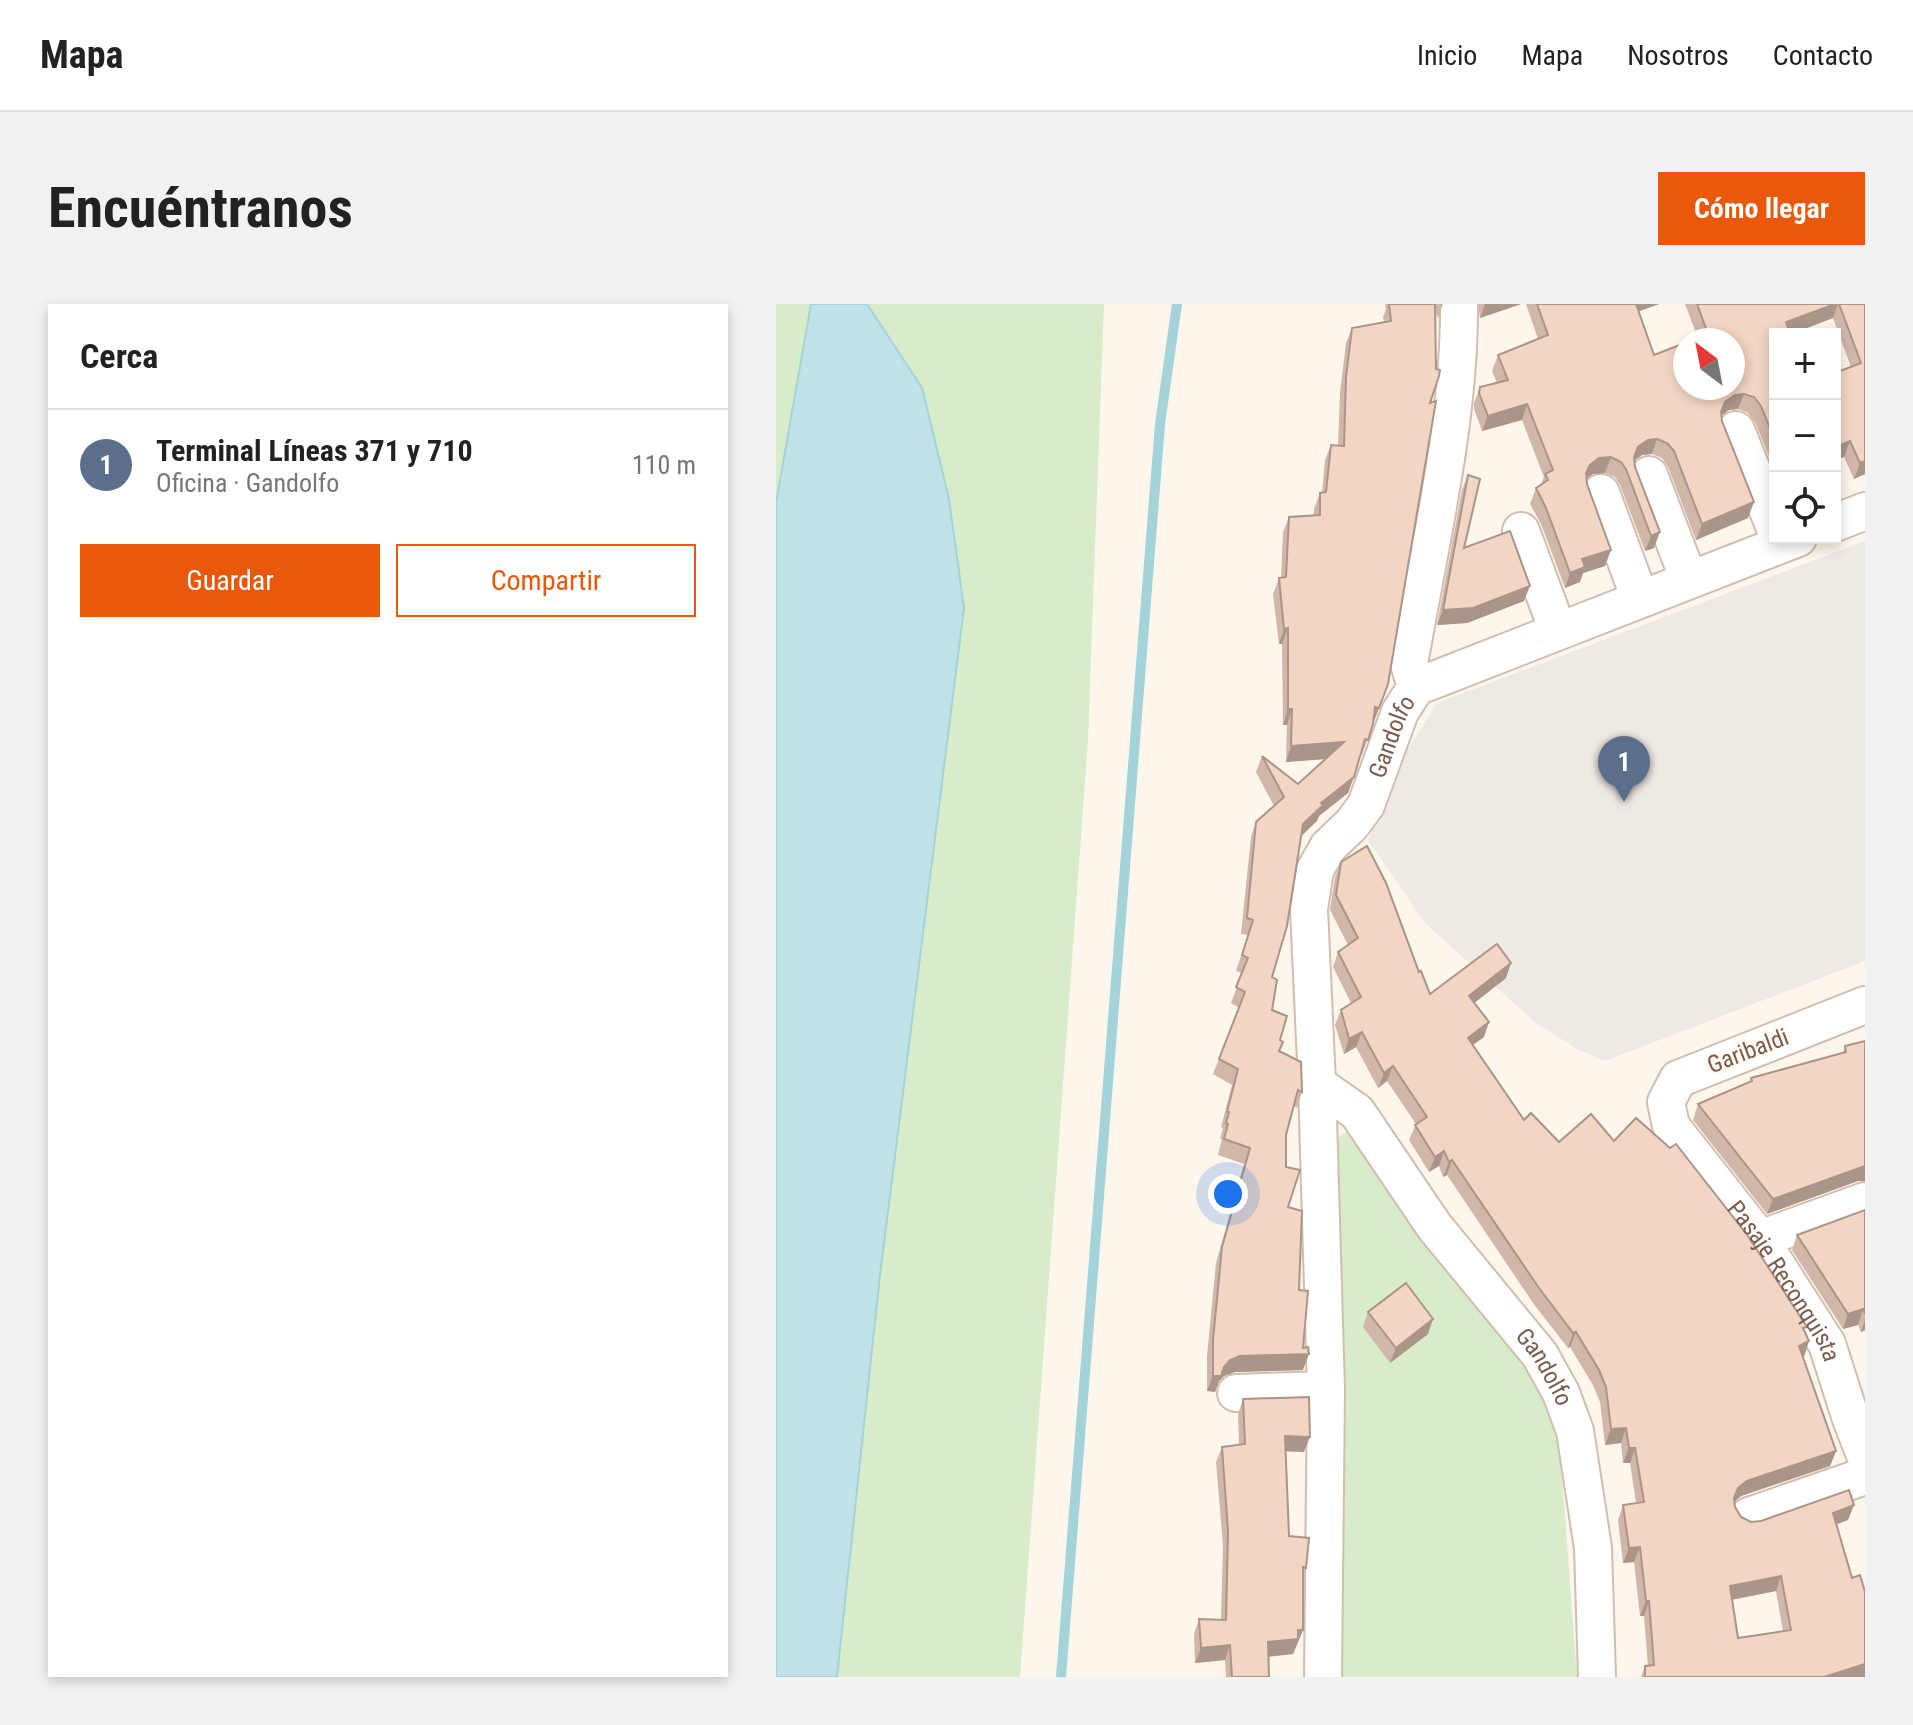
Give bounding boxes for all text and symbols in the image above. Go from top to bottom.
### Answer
text: Mapa [40,33,123,77]
text: Inicio [1417,39,1477,72]
text: Mapa [1521,39,1583,72]
text: Nosotros [1627,39,1729,72]
text: Contacto [1773,39,1873,72]
button: Cómo llegar [1658,172,1865,245]
text: Encuéntranos [48,175,353,241]
north arrow [1673,328,1745,400]
map controls [1769,328,1841,544]
button: + [1769,328,1841,400]
text: Cerca [80,336,158,376]
button: − [1769,400,1841,472]
text: Terminal Líneas 371 y 710 [156,433,473,468]
text: 1 [99,450,113,480]
text: 110 m [632,450,696,480]
text: Oficina · Gandolfo [156,468,339,498]
button: locate [1769,472,1841,544]
button: Guardar [80,544,380,617]
button: Compartir [396,544,696,617]
street label: Gandolfo [1363,690,1421,782]
pin: 1 [1598,736,1650,802]
street label: Garibaldi [1703,1023,1793,1079]
your location [1208,1174,1248,1214]
street label: Pasaje Reconquista [1721,1195,1846,1365]
street label: Gandolfo [1510,1322,1578,1410]

